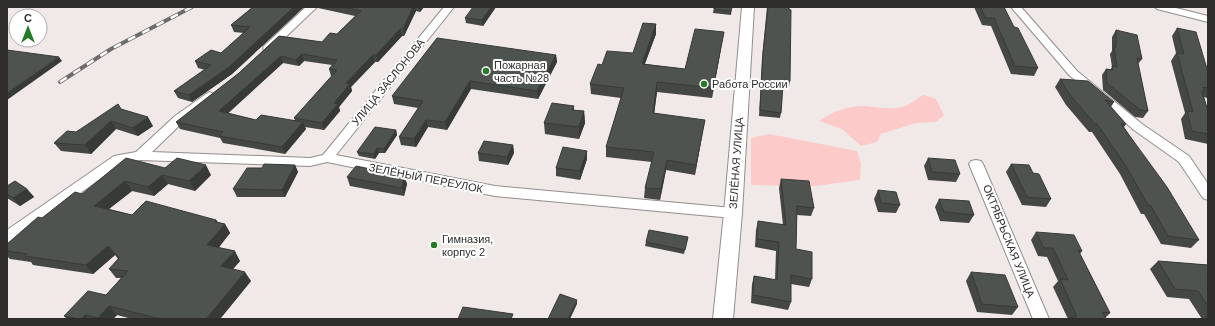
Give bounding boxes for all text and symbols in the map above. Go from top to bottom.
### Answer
north arrow [8,8,48,48]
text: С [24,12,32,24]
street label: УЛИЦА ЗАСЛОНОВА [349,36,427,128]
place label: Пожарная часть №28 [494,59,549,84]
marker: Пожарная часть №28 [481,66,491,76]
place label: Работа России [712,78,788,90]
marker: Работа России [699,79,709,89]
street label: ЗЕЛЁНАЯ УЛИЦА [727,116,745,209]
street label: ЗЕЛЁНЫЙ ПЕРЕУЛОК [368,161,485,195]
street label: ОКТЯБРЬСКАЯ УЛИЦА [981,183,1037,300]
place label: Гимназия, корпус 2 [442,233,493,258]
marker: Гимназия, корпус 2 [429,240,439,250]

